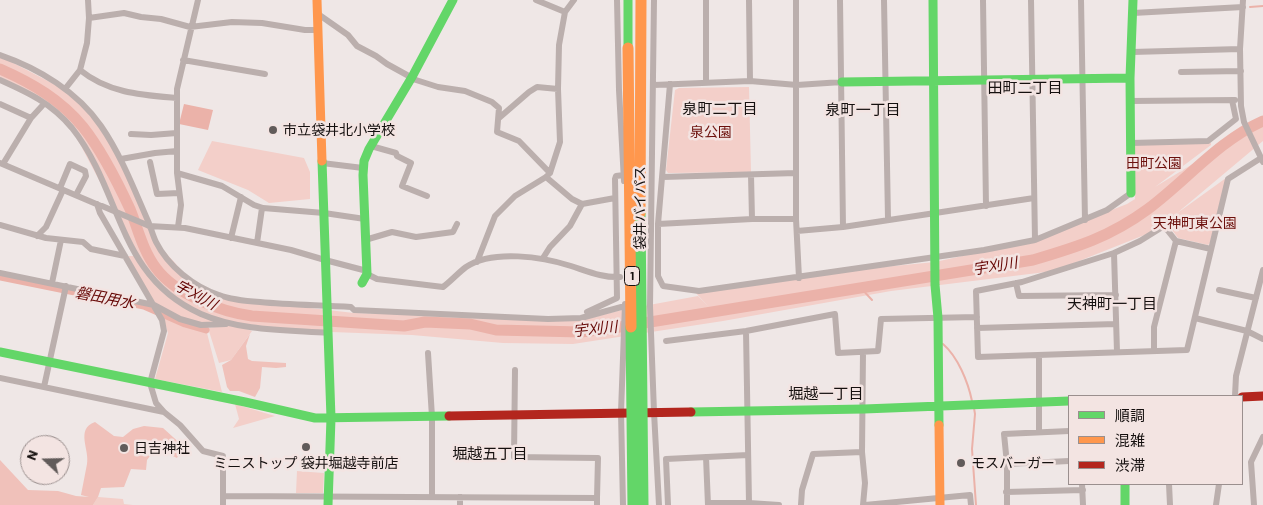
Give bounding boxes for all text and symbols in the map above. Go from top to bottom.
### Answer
district label: 田町二丁目 [988,79,1062,97]
district label: 泉町二丁目 [683,100,757,118]
district label: 泉町一丁目 [826,101,900,119]
place label: 市立袋井北小学校 [283,122,395,138]
marker: 市立袋井北小学校 [267,124,279,136]
park label: 泉公園 [690,124,732,140]
park label: 田町公園 [1126,155,1182,171]
street label: 袋井バイパス [632,166,648,250]
park label: 天神町東公園 [1153,215,1237,231]
water label: 宇刈川 [971,254,1019,278]
road number: 1 [624,266,640,286]
water label: 宇刈川 [172,276,220,314]
water label: 磐田用水 [74,283,136,313]
district label: 天神町一丁目 [1067,295,1157,313]
water label: 宇刈川 [572,318,618,340]
district label: 堀越一丁目 [789,385,863,403]
legend [1068,395,1243,485]
text: 順調 [1115,406,1145,424]
text: 混雑 [1115,431,1145,449]
north arrow [20,435,70,485]
place label: 日吉神社 [134,440,190,456]
marker: ミニストップ 袋井堀越寺前店 [300,441,312,453]
marker: 日吉神社 [118,442,130,454]
district label: 堀越五丁目 [453,445,527,463]
text: N [22,447,41,462]
place label: ミニストップ 袋井堀越寺前店 [214,455,398,471]
place label: モスバーガー [971,455,1055,471]
text: 渋滞 [1115,456,1145,474]
marker: モスバーガー [955,457,967,469]

